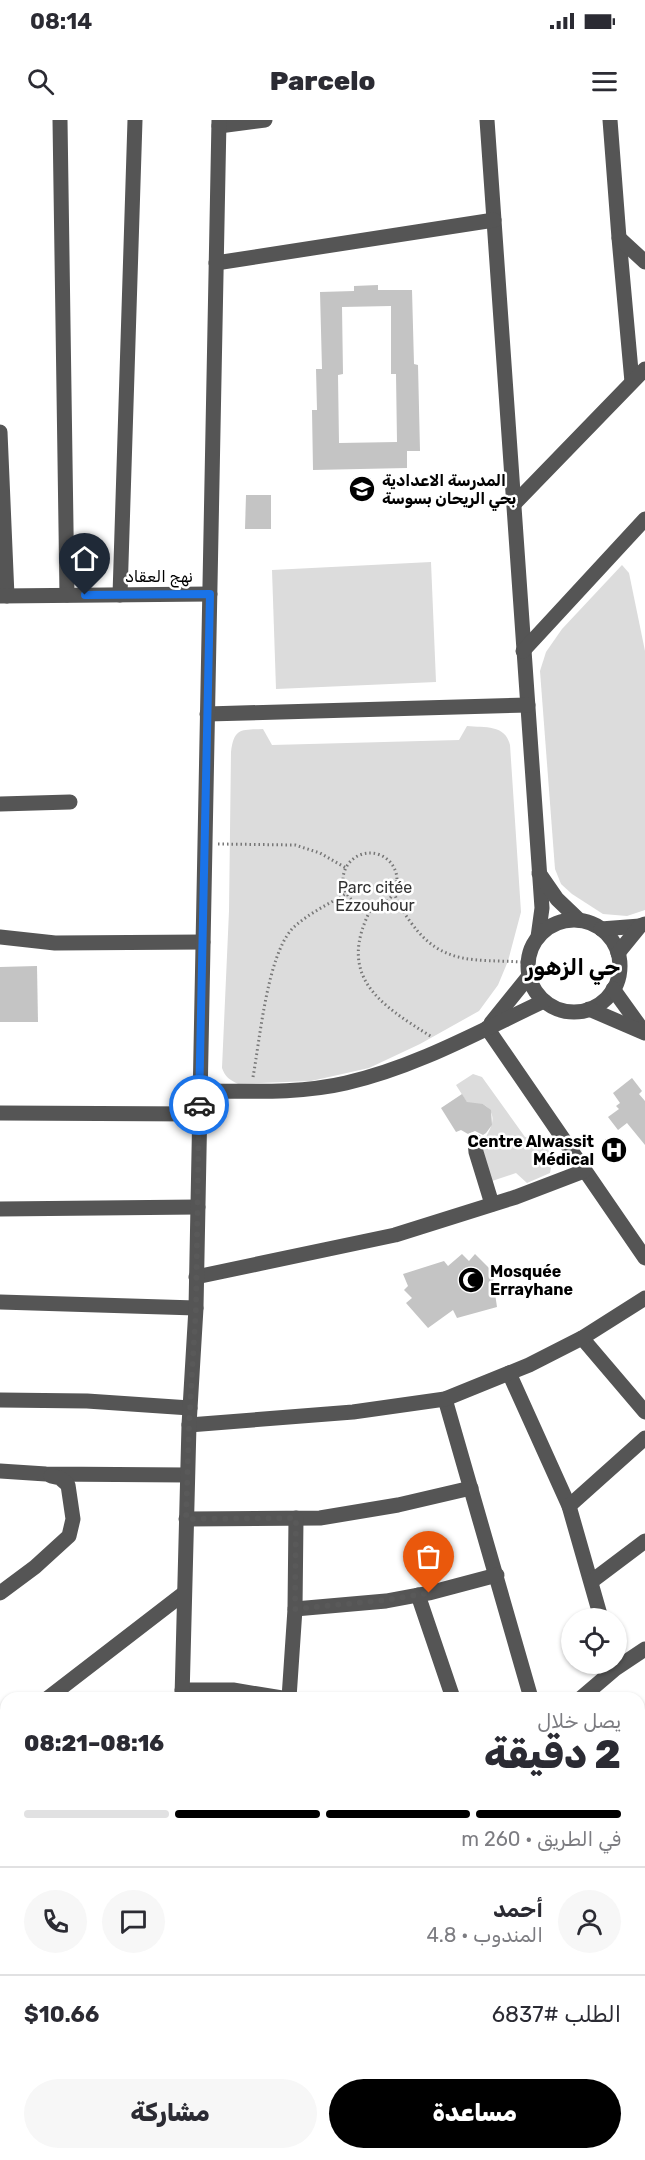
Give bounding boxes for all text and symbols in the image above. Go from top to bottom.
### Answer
text: 08:14 [30,8,92,35]
icon: search [24,65,57,98]
text: Parcelo [270,65,375,97]
icon: menu [588,65,621,98]
place label: المدرسة الاعدادية بحي الريحان بسوسة [382,471,516,511]
school or university icon: المدرسة الاعدادية بحي الريحان بسوسة [347,474,377,504]
pin [59,533,110,595]
icon: home [68,542,101,575]
street label: نهج العقاد [125,567,193,588]
park label: Parc citée Ezzouhour [335,878,415,915]
district label: حي الزهور [524,954,620,985]
courier [169,1075,229,1135]
icon: car [183,1089,216,1122]
place label: Centre Alwassit Médical [468,1132,595,1169]
hospital icon: Centre Alwassit Médical [599,1135,629,1165]
place label: Mosquée Errayhane [490,1262,573,1299]
mosque icon: Mosquée Errayhane [456,1265,486,1295]
pin [403,1531,454,1593]
icon: bag [412,1540,445,1573]
map controls [561,1608,627,1674]
button: locate [561,1608,627,1674]
text: يصل خلال [537,1709,621,1733]
text: 08:16–08:21 [24,1730,164,1757]
text: 2 دقيقة [484,1732,621,1778]
text: في الطريق · 260 m [461,1827,621,1851]
button: phone [24,1890,87,1953]
button: chat [102,1890,165,1953]
button: person [558,1890,621,1953]
text: أحمد [493,1896,543,1923]
text: المندوب · 4.8 [426,1923,543,1947]
text: $10.66 [24,2001,99,2028]
text: الطلب #6837 [492,2001,621,2028]
button: مشاركة [24,2079,317,2148]
button: مساعدة [329,2079,621,2148]

